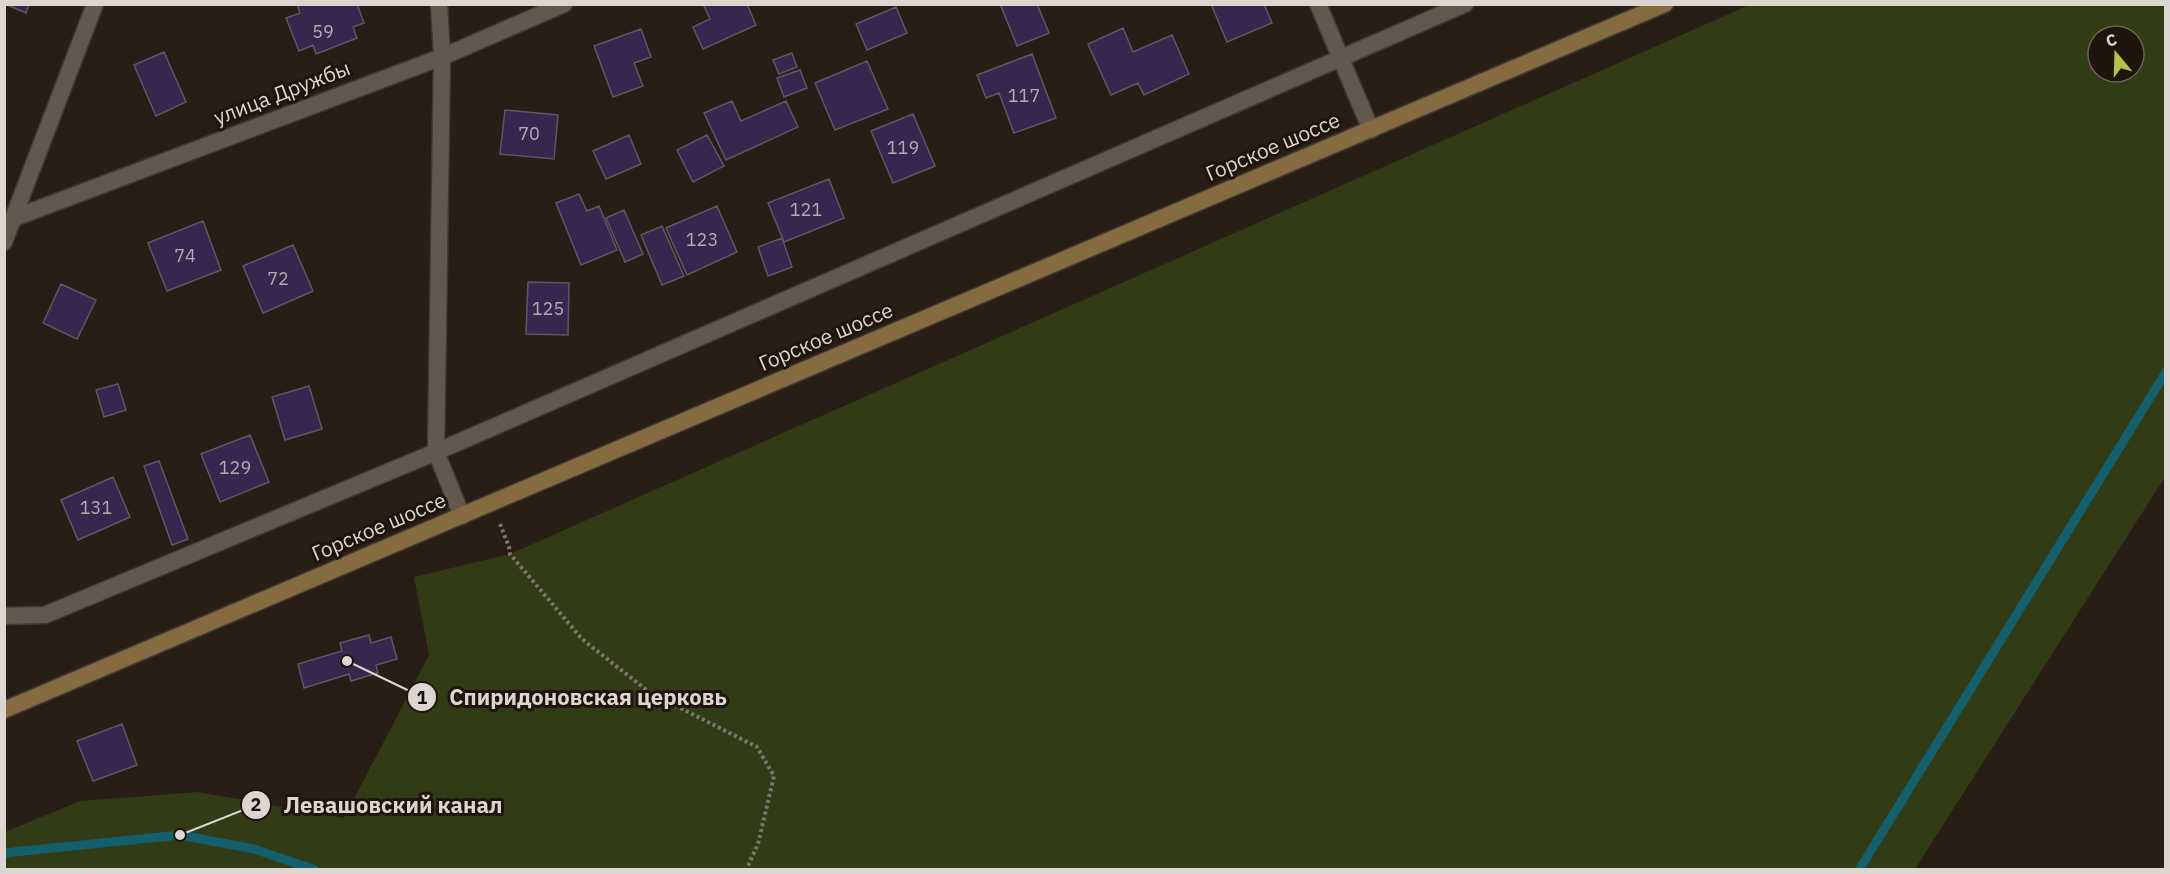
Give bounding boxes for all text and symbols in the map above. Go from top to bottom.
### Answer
house number: 59 [312,20,334,43]
north arrow [2086,24,2146,84]
text: С [2103,29,2119,51]
street label: улица Дружбы [209,53,354,131]
house number: 117 [1008,84,1040,107]
street label: Горское шоссе [1201,105,1344,187]
house number: 70 [518,122,540,145]
house number: 119 [887,136,919,159]
house number: 121 [790,198,822,221]
house number: 123 [686,228,718,251]
house number: 74 [174,244,196,267]
house number: 72 [267,267,289,290]
street label: Горское шоссе [754,295,897,377]
house number: 125 [532,297,564,320]
house number: 129 [219,456,251,479]
street label: Горское шоссе [307,485,450,567]
house number: 131 [80,496,112,519]
callout: Спиридоновская церковь [407,677,738,717]
text: Спиридоновская церковь [449,682,727,711]
text: 1 [417,686,428,709]
callout: Левашовский канал [241,785,514,825]
text: Левашовский канал [284,790,502,819]
text: 2 [251,793,261,816]

